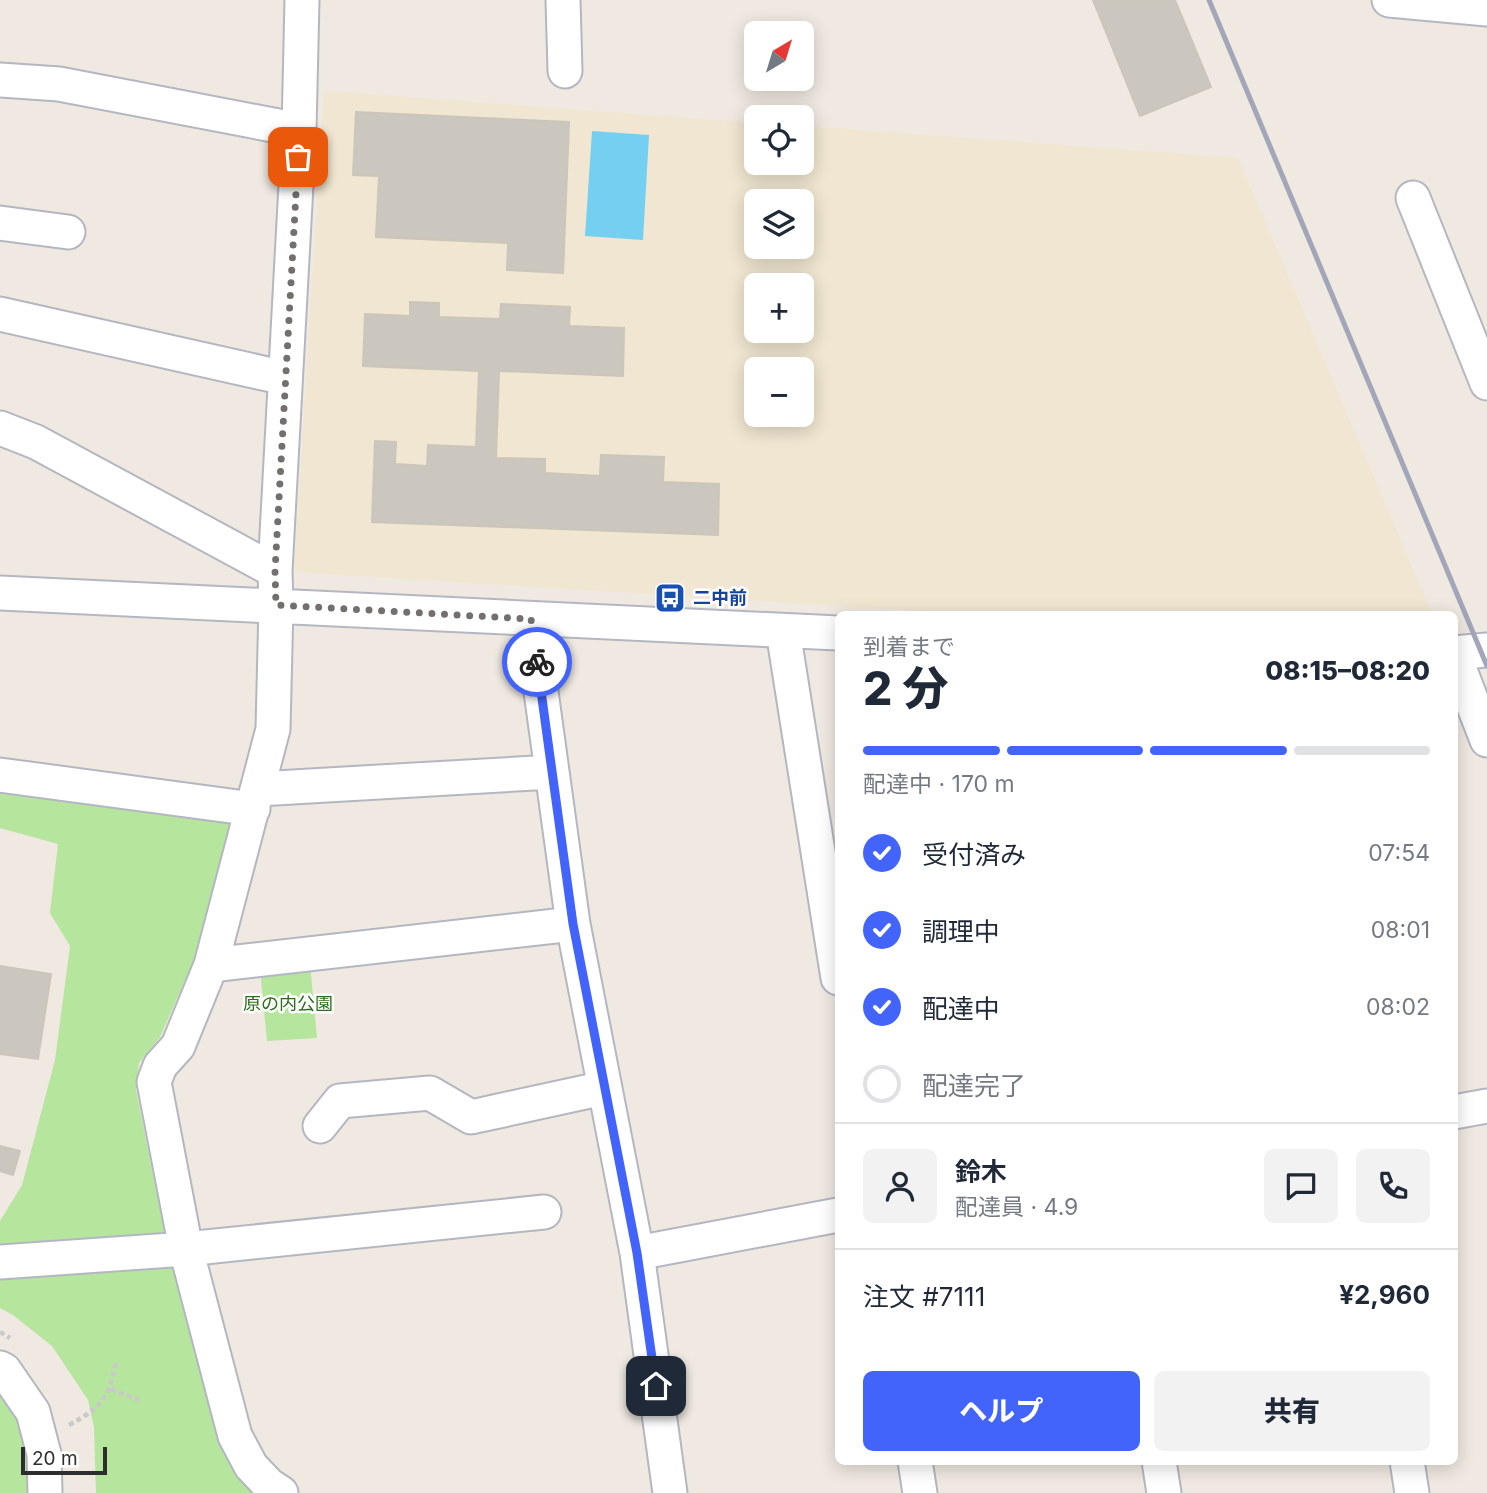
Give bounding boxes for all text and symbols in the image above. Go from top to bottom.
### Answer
north arrow [744,21,814,91]
map controls [744,21,814,427]
button: locate [744,105,814,175]
pin [268,127,328,187]
icon: bag [279,138,317,176]
button: layers [744,189,814,259]
button: + [744,273,814,343]
button: − [744,357,814,427]
bus stop icon: 二中前 [653,581,687,615]
place label: 二中前 [693,587,747,608]
courier [502,627,572,697]
text: 到着まで [863,633,955,661]
icon: bike [518,643,556,681]
text: 08:15–08:20 [1265,655,1430,686]
text: 2 分 [863,660,948,716]
text: 配達中 · 170 m [863,770,1015,798]
icon: check [863,834,901,872]
text: 受付済み [922,839,1026,870]
text: 07:54 [1368,839,1430,867]
icon: check [863,911,901,949]
text: 調理中 [922,916,1000,947]
text: 08:01 [1371,916,1430,944]
icon: check [863,988,901,1026]
park label: 原の内公園 [243,993,333,1014]
text: 配達中 [922,993,1000,1024]
text: 08:02 [1366,993,1430,1021]
text: 配達完了 [922,1070,1026,1101]
button: person [863,1149,937,1223]
button: chat [1264,1149,1338,1223]
button: phone [1356,1149,1430,1223]
text: 鈴木 [955,1156,1007,1187]
text: 配達員 · 4.9 [955,1193,1078,1221]
text: ¥2,960 [1339,1279,1430,1310]
text: 注文 #7111 [863,1281,985,1312]
pin [626,1356,686,1416]
icon: home [637,1367,675,1405]
button: ヘルプ [863,1371,1140,1451]
button: 共有 [1154,1371,1430,1451]
scale bar [21,1444,107,1476]
text: 20 m [32,1447,78,1470]

